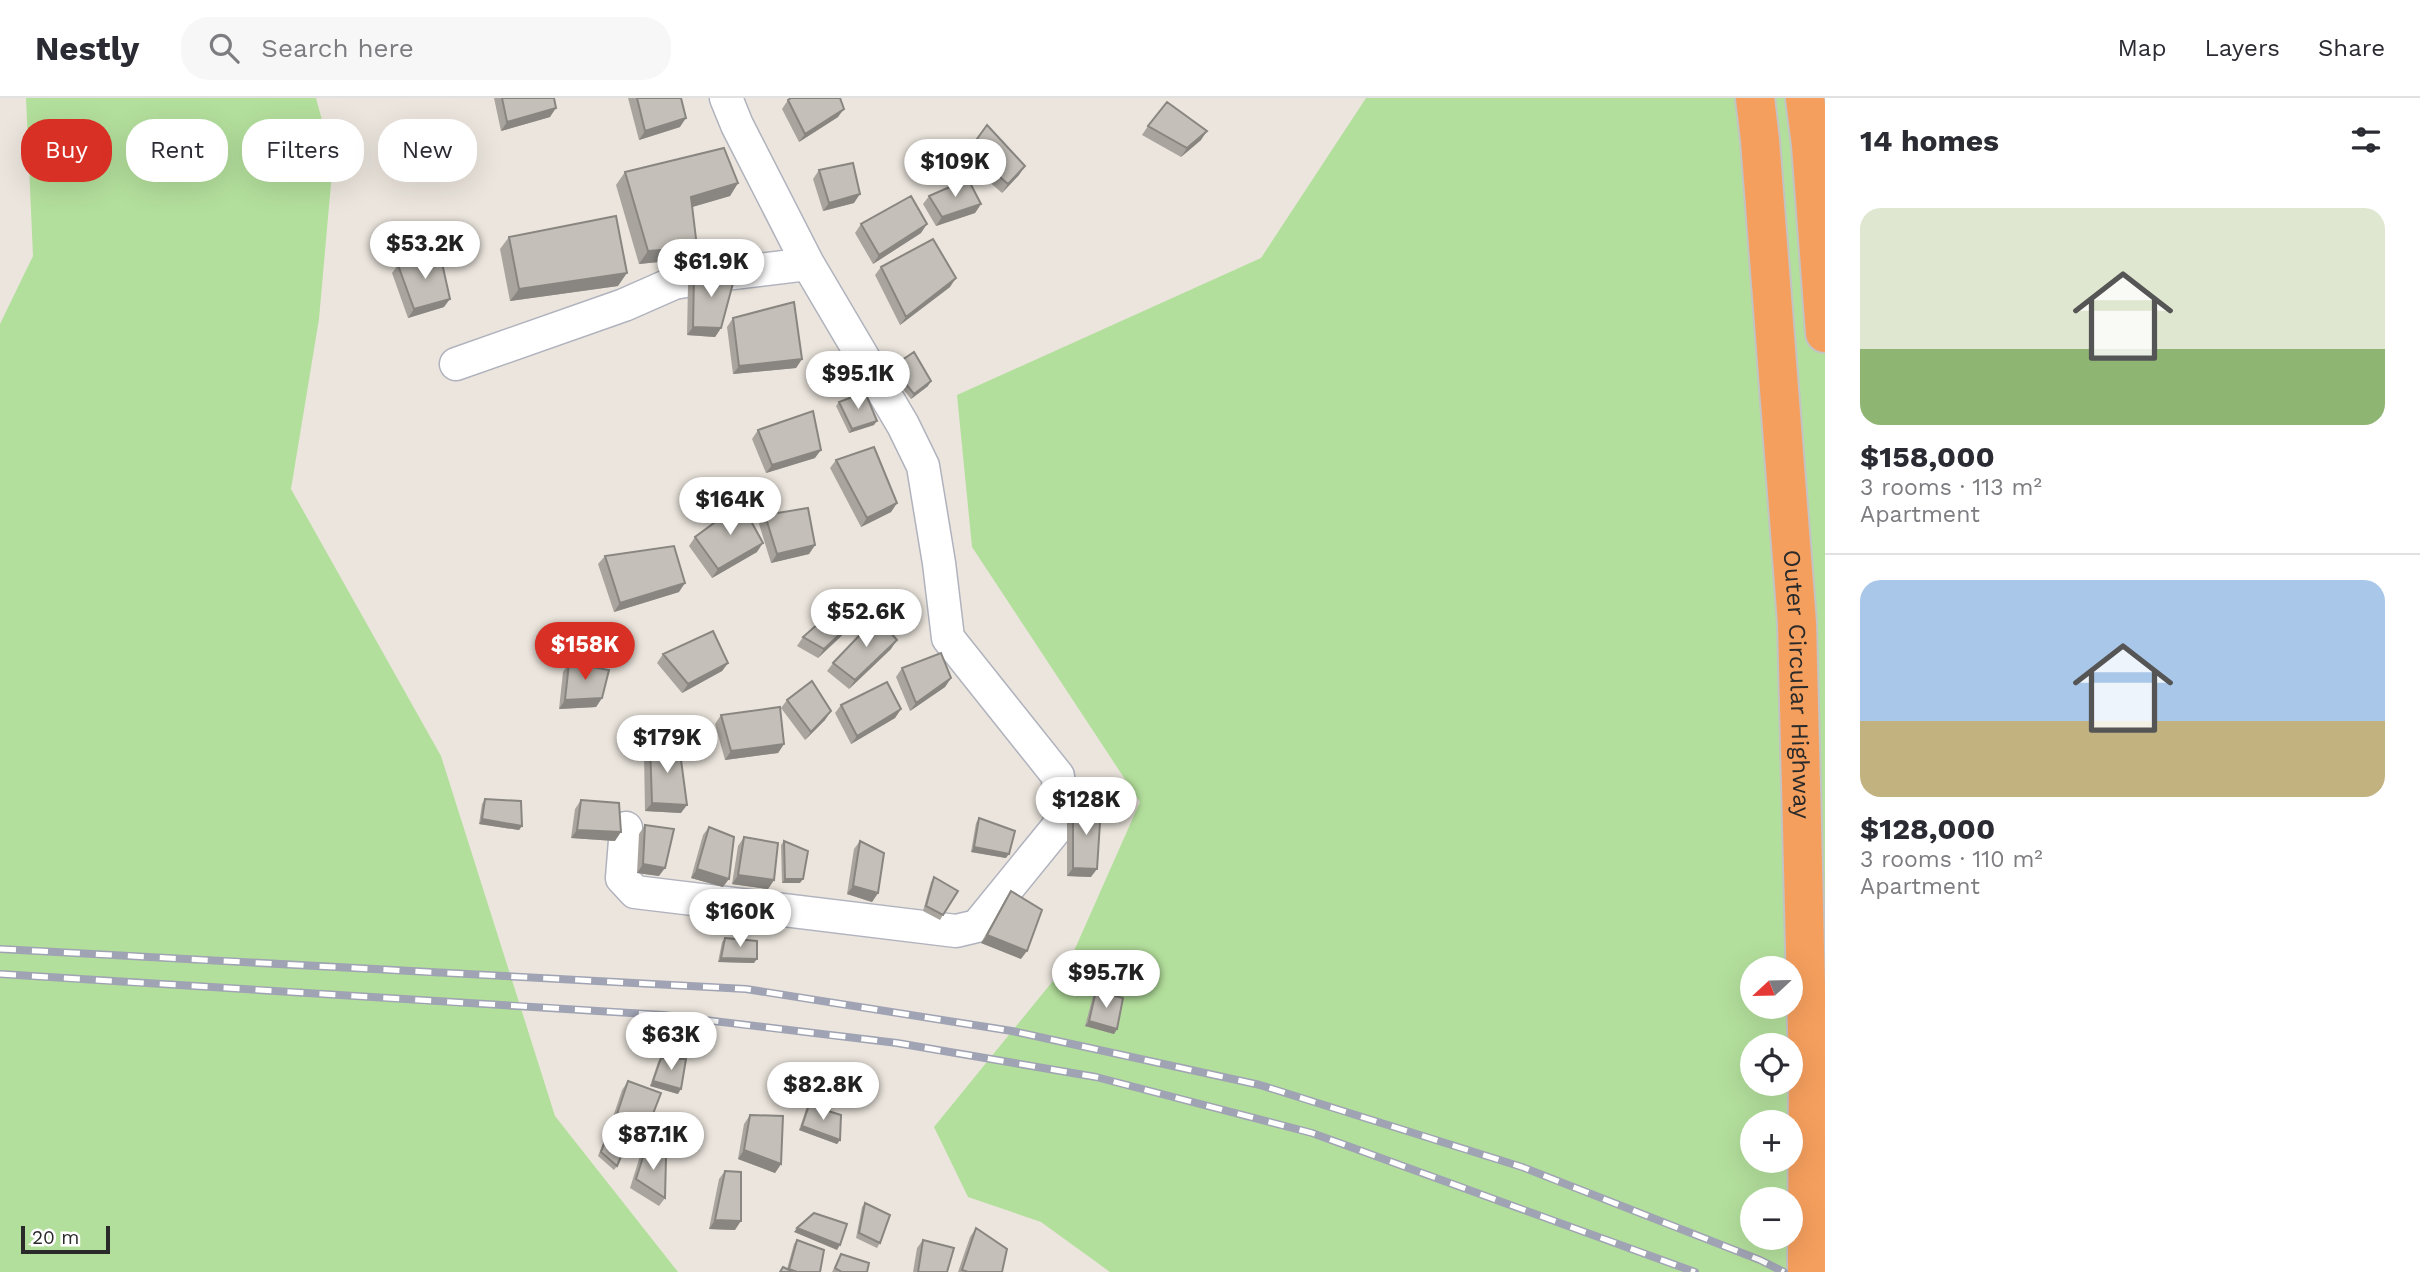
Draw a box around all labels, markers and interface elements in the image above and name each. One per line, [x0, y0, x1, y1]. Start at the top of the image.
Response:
search box [181, 17, 671, 80]
text: Nestly [35, 29, 139, 68]
icon: search [205, 29, 243, 67]
text: Search here [261, 33, 414, 63]
text: Map [2118, 34, 2166, 62]
text: Layers [2204, 34, 2280, 62]
text: Share [2318, 34, 2385, 62]
chip: Buy [21, 119, 112, 182]
chip: Rent [126, 119, 228, 182]
chip: Filters [242, 119, 364, 182]
chip: New [378, 119, 477, 182]
icon: filters [2347, 121, 2385, 159]
text: 14 homes [1860, 123, 1999, 158]
pin: $109K [906, 140, 1004, 199]
text: $109K [920, 148, 990, 175]
pin: $53.2K [368, 222, 482, 281]
text: $53.2K [386, 230, 464, 257]
pin: $61.9K [654, 240, 768, 299]
text: $61.9K [673, 248, 749, 275]
icon: home [2060, 253, 2186, 379]
pin: $95.1K [801, 352, 915, 411]
text: $95.1K [822, 360, 894, 387]
text: $158,000 [1860, 439, 1995, 474]
text: 3 rooms · 113 m² [1860, 474, 2042, 501]
pin: $164K [681, 478, 779, 537]
text: $164K [695, 486, 765, 513]
text: Apartment [1860, 501, 1980, 528]
street label: Outer Circular Highway [1777, 549, 1816, 820]
pin: $52.6K [809, 589, 923, 649]
text: $52.6K [827, 598, 905, 625]
pin: $158K [536, 622, 634, 682]
icon: home [2060, 625, 2186, 751]
text: $158K [551, 631, 619, 658]
pin: $179K [618, 716, 716, 775]
text: $179K [633, 724, 701, 751]
pin: $128K [1037, 778, 1135, 837]
text: $128K [1052, 786, 1120, 813]
text: $128,000 [1860, 811, 1995, 846]
text: 3 rooms · 110 m² [1860, 846, 2043, 873]
text: Apartment [1860, 873, 1980, 900]
pin: $160K [691, 890, 789, 949]
text: $160K [705, 898, 775, 925]
pin: $95.7K [1049, 950, 1163, 1010]
north arrow [1740, 956, 1802, 1018]
map controls [1740, 956, 1803, 1250]
text: $95.7K [1068, 959, 1144, 986]
pin: $63K [630, 1012, 712, 1072]
text: $63K [642, 1021, 700, 1048]
button: locate [1740, 1033, 1803, 1096]
pin: $82.8K [766, 1062, 880, 1122]
text: $82.8K [783, 1071, 863, 1098]
button: + [1740, 1110, 1803, 1173]
pin: $87.1K [596, 1112, 710, 1172]
text: $87.1K [618, 1121, 688, 1148]
button: − [1740, 1187, 1803, 1250]
scale bar [21, 1223, 110, 1255]
text: 20 m [32, 1226, 79, 1249]

